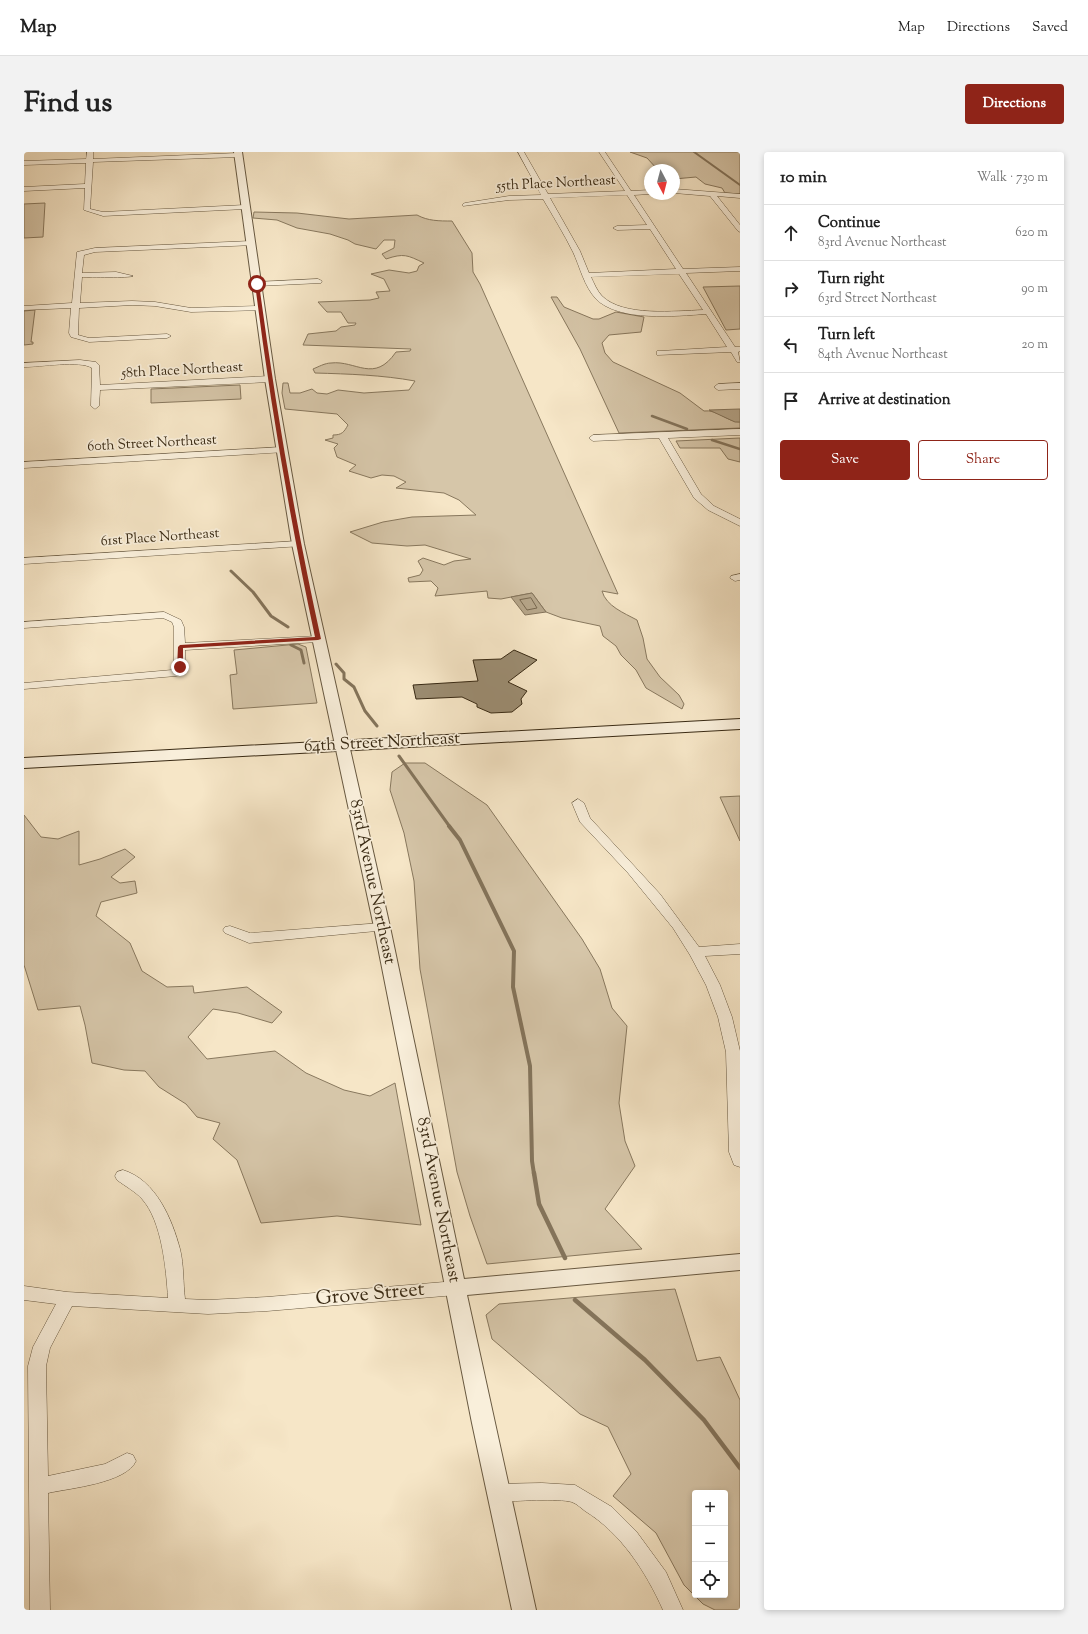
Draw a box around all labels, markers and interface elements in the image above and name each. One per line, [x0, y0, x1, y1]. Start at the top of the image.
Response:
text: Map [20, 14, 57, 41]
text: Map [898, 18, 925, 38]
text: Directions [947, 18, 1010, 38]
text: Saved [1032, 18, 1068, 38]
text: Find us [24, 84, 112, 124]
button: Directions [965, 84, 1064, 124]
north arrow [644, 164, 680, 200]
text: 10 min [780, 166, 827, 190]
text: Walk · 730 m [977, 169, 1048, 187]
street label: 55th Place Northeast [495, 171, 616, 197]
text: Continue [818, 213, 880, 234]
icon: ahead [780, 222, 802, 244]
text: 620 m [1015, 224, 1048, 242]
text: 83rd Avenue Northeast [818, 234, 947, 252]
text: Turn right [818, 269, 884, 290]
route start [248, 275, 266, 293]
icon: right [780, 278, 802, 300]
text: 90 m [1021, 280, 1048, 298]
text: 63rd Street Northeast [818, 290, 937, 308]
text: Turn left [818, 325, 875, 346]
icon: left [780, 334, 802, 356]
text: 20 m [1022, 336, 1048, 354]
text: 84th Avenue Northeast [818, 346, 948, 364]
street label: 58th Place Northeast [120, 358, 243, 384]
icon: arrive [780, 390, 802, 412]
text: Arrive at destination [818, 390, 951, 411]
street label: 60th Street Northeast [87, 431, 217, 457]
button: Save [780, 440, 910, 480]
button: Share [918, 440, 1048, 480]
street label: 61st Place Northeast [100, 524, 220, 552]
route end [171, 658, 189, 676]
street label: 64th Street Northeast [303, 727, 461, 759]
street label: 83rd Avenue Northeast [343, 797, 401, 967]
street label: 83rd Avenue Northeast [410, 1115, 466, 1285]
street label: Grove Street [314, 1276, 426, 1314]
map controls [692, 1490, 728, 1598]
button: + [692, 1490, 728, 1526]
button: − [692, 1526, 728, 1562]
button: locate [692, 1562, 728, 1598]

